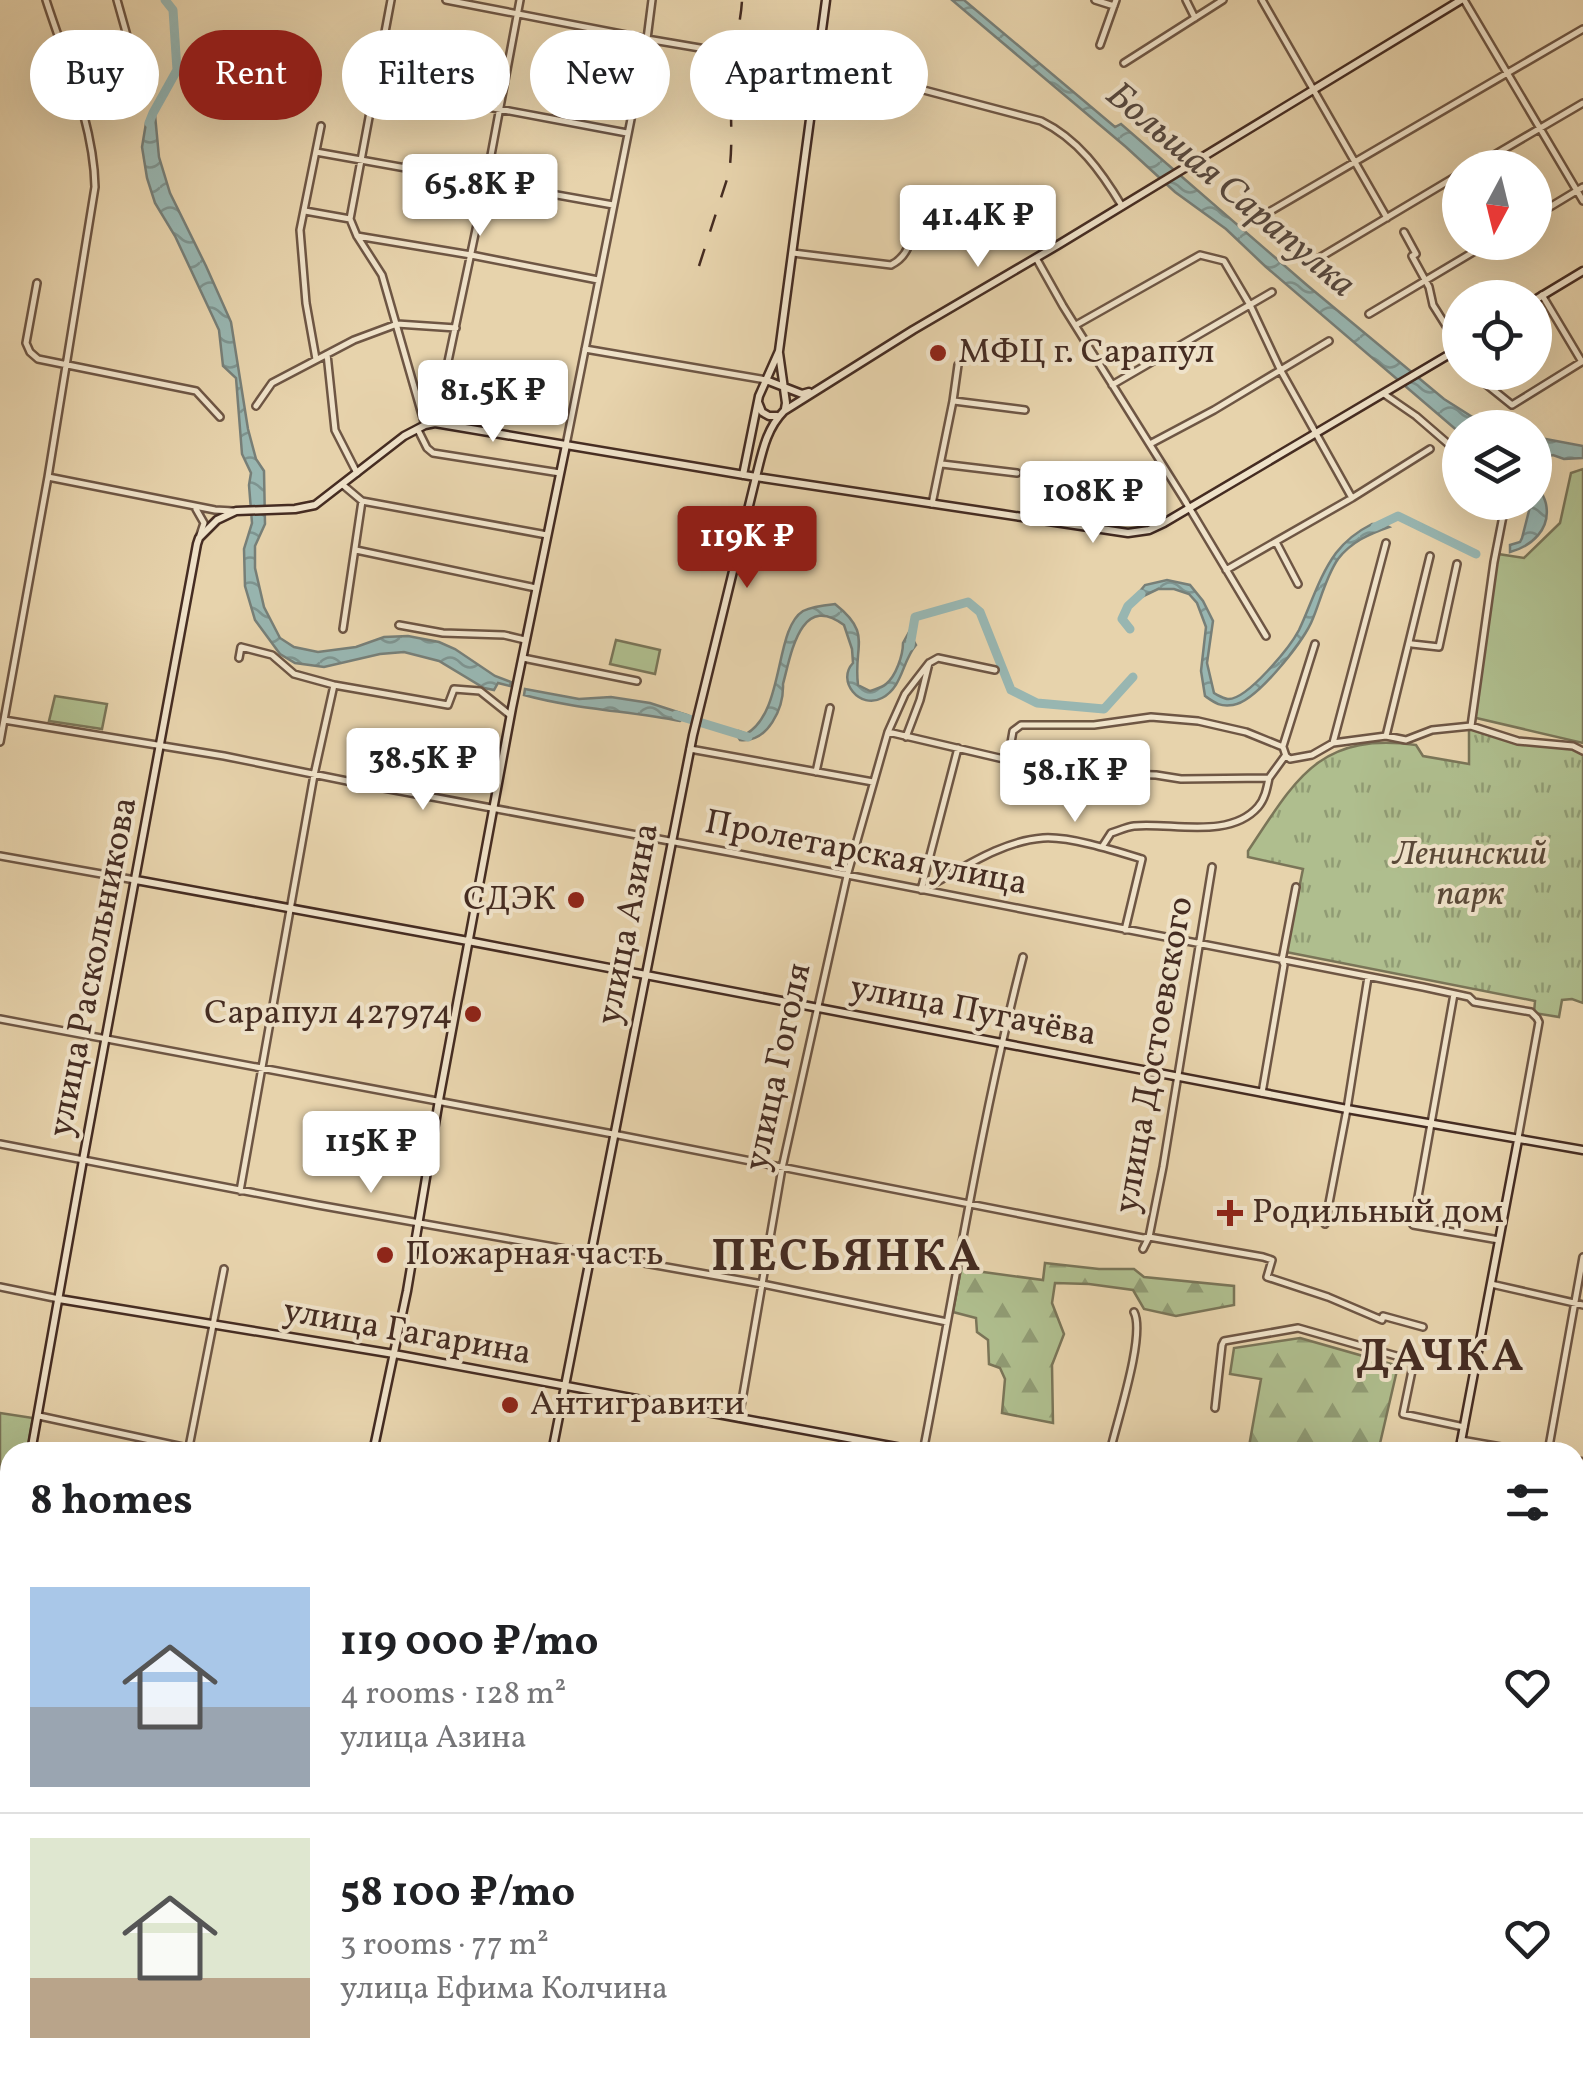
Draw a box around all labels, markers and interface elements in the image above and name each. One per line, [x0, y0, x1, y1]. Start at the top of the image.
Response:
chip: Buy [30, 30, 159, 120]
chip: Rent [179, 30, 322, 120]
chip: Filters [342, 30, 510, 120]
chip: New [530, 30, 670, 120]
chip: Apartment [690, 30, 928, 120]
water label: Большая Сарапулка [1094, 71, 1366, 311]
north arrow [1442, 150, 1552, 260]
map controls [1442, 150, 1552, 520]
pin: 65.8K ₽ [388, 154, 572, 239]
text: 65.8K ₽ [424, 164, 536, 208]
pin: 41.4K ₽ [886, 185, 1070, 270]
text: 41.4K ₽ [922, 195, 1034, 239]
button: locate [1442, 280, 1552, 390]
place label: МФЦ г. Сарапул [958, 329, 1215, 377]
marker: МФЦ г. Сарапул [927, 342, 949, 364]
pin: 81.5K ₽ [401, 360, 585, 445]
text: 81.5K ₽ [440, 370, 546, 414]
button: layers [1442, 410, 1552, 520]
pin: 108K ₽ [1012, 461, 1174, 546]
text: 108K ₽ [1042, 471, 1144, 515]
pin: 119K ₽ [666, 506, 828, 591]
text: 119K ₽ [700, 516, 794, 560]
pin: 38.5K ₽ [331, 728, 515, 813]
text: 38.5K ₽ [369, 738, 477, 782]
pin: 58.1K ₽ [983, 740, 1167, 825]
text: 58.1K ₽ [1022, 750, 1128, 794]
street label: улица Раскольникова [38, 793, 150, 1141]
street label: Пролетарская улица [701, 799, 1031, 909]
street label: улица Азина [586, 819, 672, 1029]
park label: Ленинский парк [1391, 831, 1547, 919]
place label: СДЭК [463, 876, 556, 924]
marker: СДЭК [565, 889, 587, 911]
street label: улица Достоевского [1104, 893, 1206, 1217]
street label: улица Гоголя [734, 959, 824, 1175]
street label: улица Пугачёва [846, 965, 1100, 1059]
place label: Сарапул 427974 [204, 990, 453, 1038]
marker: Сарапул 427974 [462, 1003, 484, 1025]
pin: 115K ₽ [290, 1111, 452, 1196]
text: 115K ₽ [325, 1121, 417, 1165]
place label: Родильный дом [1252, 1189, 1504, 1237]
marker: Родильный дом [1217, 1200, 1243, 1226]
district label: ПЕСЬЯНКА [711, 1227, 983, 1290]
place label: Пожарная часть [405, 1231, 664, 1279]
marker: Пожарная часть [374, 1244, 396, 1266]
street label: улица Гагарина [279, 1288, 535, 1378]
district label: ДАЧКА [1356, 1327, 1526, 1390]
place label: Антигравити [530, 1381, 745, 1429]
marker: Антигравити [499, 1394, 521, 1416]
text: 8 homes [30, 1473, 193, 1532]
icon: filters [1500, 1475, 1555, 1530]
text: 119 000 ₽/mo [340, 1614, 599, 1673]
icon: home [110, 1627, 230, 1747]
icon: heart [1500, 1660, 1555, 1715]
text: 4 rooms · 128 m² [340, 1673, 566, 1717]
text: улица Азина [340, 1717, 527, 1761]
text: 58 100 ₽/mo [340, 1865, 575, 1924]
icon: home [110, 1878, 230, 1998]
icon: heart [1500, 1911, 1555, 1966]
text: 3 rooms · 77 m² [340, 1924, 549, 1968]
text: улица Ефима Колчина [340, 1968, 668, 2012]

